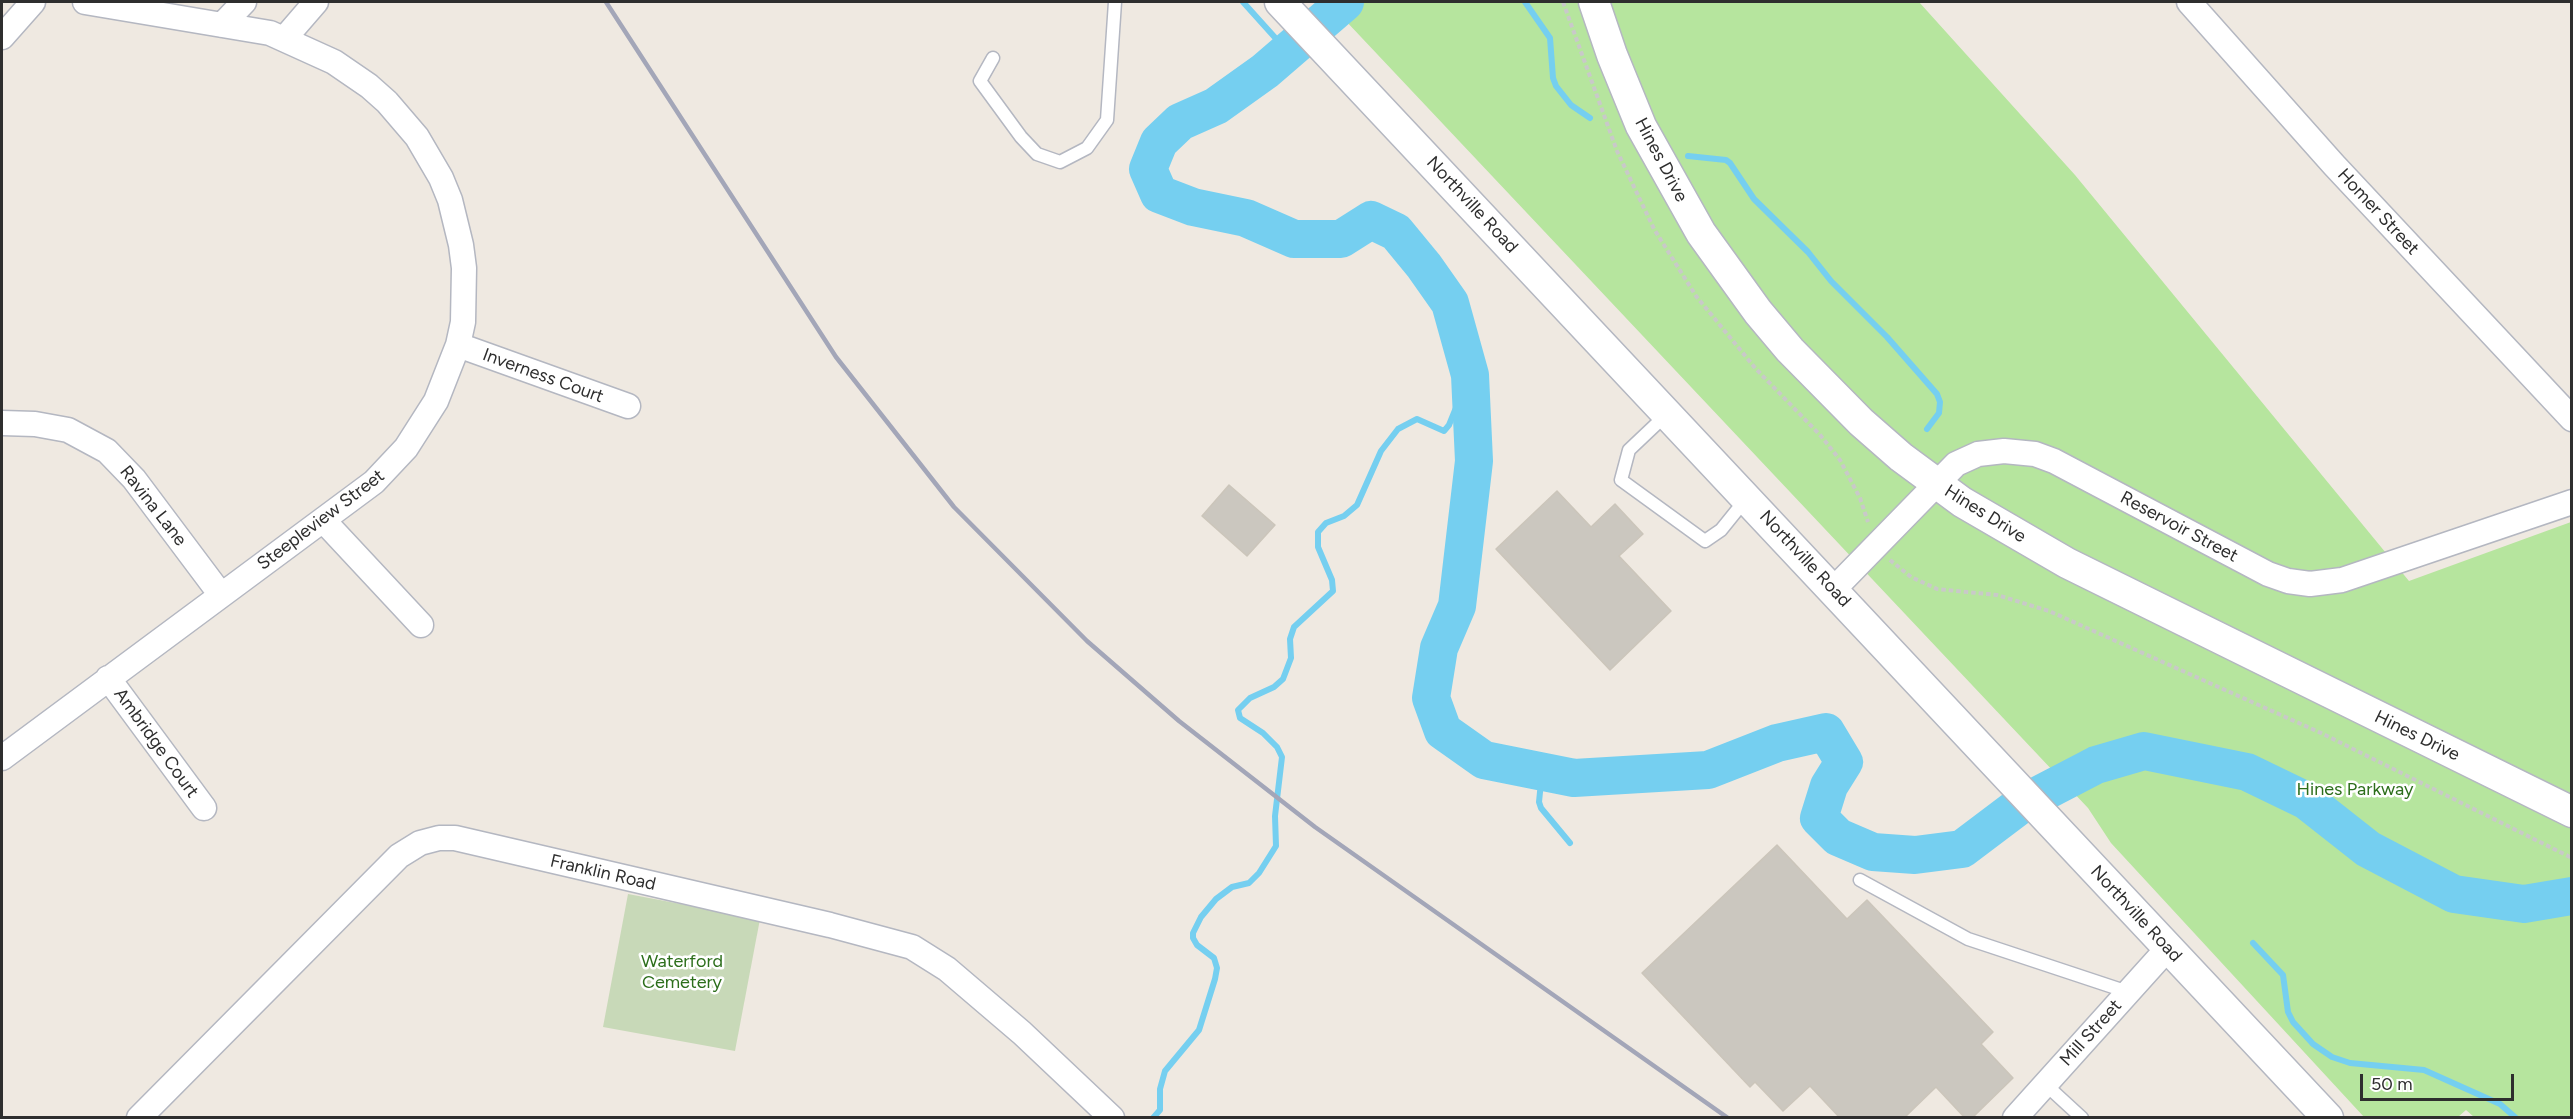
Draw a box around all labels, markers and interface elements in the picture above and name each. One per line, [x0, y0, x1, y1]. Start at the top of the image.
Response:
street label: Hines Drive [1630, 114, 1692, 206]
street label: Northville Road [1422, 152, 1522, 258]
street label: Homer Street [2333, 164, 2423, 260]
street label: Inverness Court [480, 344, 606, 408]
street label: Ravina Lane [115, 462, 191, 550]
street label: Steepleview Street [253, 465, 389, 575]
street label: Hines Drive [1940, 480, 2030, 548]
street label: Reservoir Street [2116, 487, 2242, 567]
street label: Northville Road [1755, 506, 1855, 612]
street label: Ambridge Court [109, 684, 203, 802]
street label: Hines Drive [2371, 706, 2463, 766]
park label: Hines Parkway [2296, 779, 2414, 801]
street label: Franklin Road [548, 850, 658, 896]
street label: Northville Road [2086, 861, 2186, 967]
park label: Waterford Cemetery [641, 951, 723, 994]
street label: Mill Street [2055, 995, 2127, 1071]
scale bar [2363, 1062, 2518, 1100]
text: 50 m [2371, 1073, 2413, 1095]

